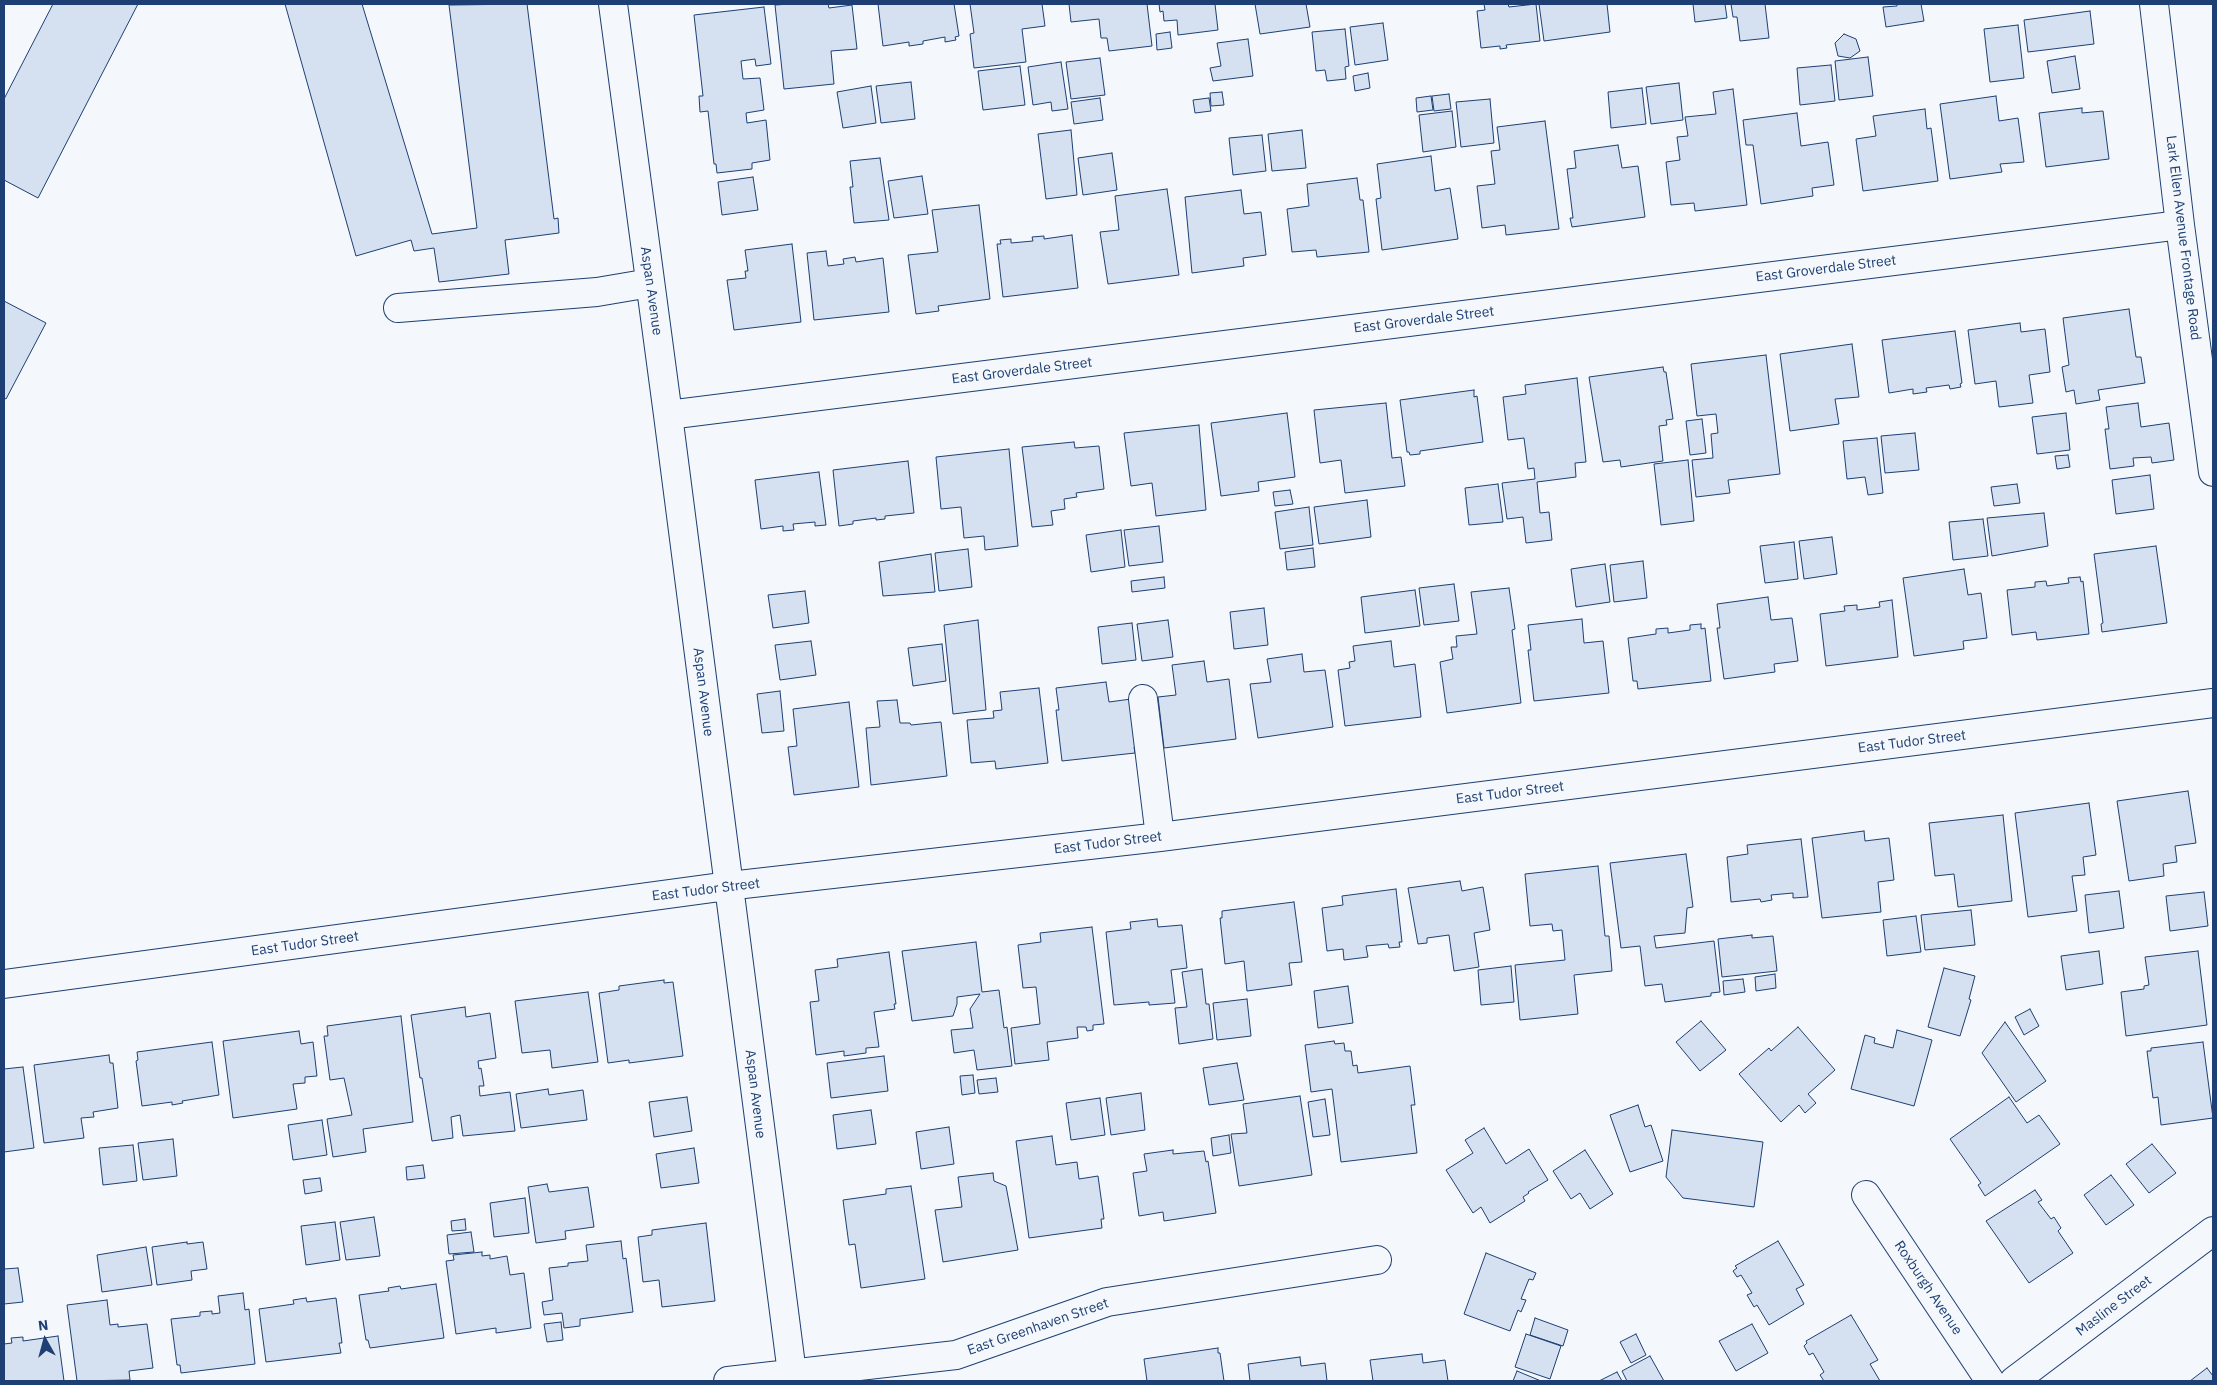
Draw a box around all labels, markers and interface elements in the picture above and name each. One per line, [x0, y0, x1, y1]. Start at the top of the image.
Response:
street label: Lark Ellen Avenue Frontage Road [2162, 135, 2204, 341]
street label: Aspan Avenue [636, 246, 666, 336]
street label: East Groverdale Street [1755, 252, 1897, 286]
street label: East Groverdale Street [1353, 303, 1495, 337]
street label: East Groverdale Street [951, 354, 1093, 388]
street label: Aspan Avenue [689, 647, 717, 737]
street label: East Tudor Street [1857, 727, 1967, 757]
street label: East Tudor Street [1455, 778, 1565, 808]
street label: East Tudor Street [1053, 828, 1163, 858]
street label: East Tudor Street [651, 875, 761, 905]
street label: East Tudor Street [250, 928, 360, 960]
street label: Aspan Avenue [741, 1049, 769, 1139]
street label: Roxburgh Avenue [1890, 1238, 1966, 1338]
street label: Masline Street [2073, 1272, 2155, 1340]
street label: East Greenhaven Street [965, 1295, 1111, 1359]
north arrow [20, 1315, 70, 1365]
text: N [37, 1316, 49, 1335]

